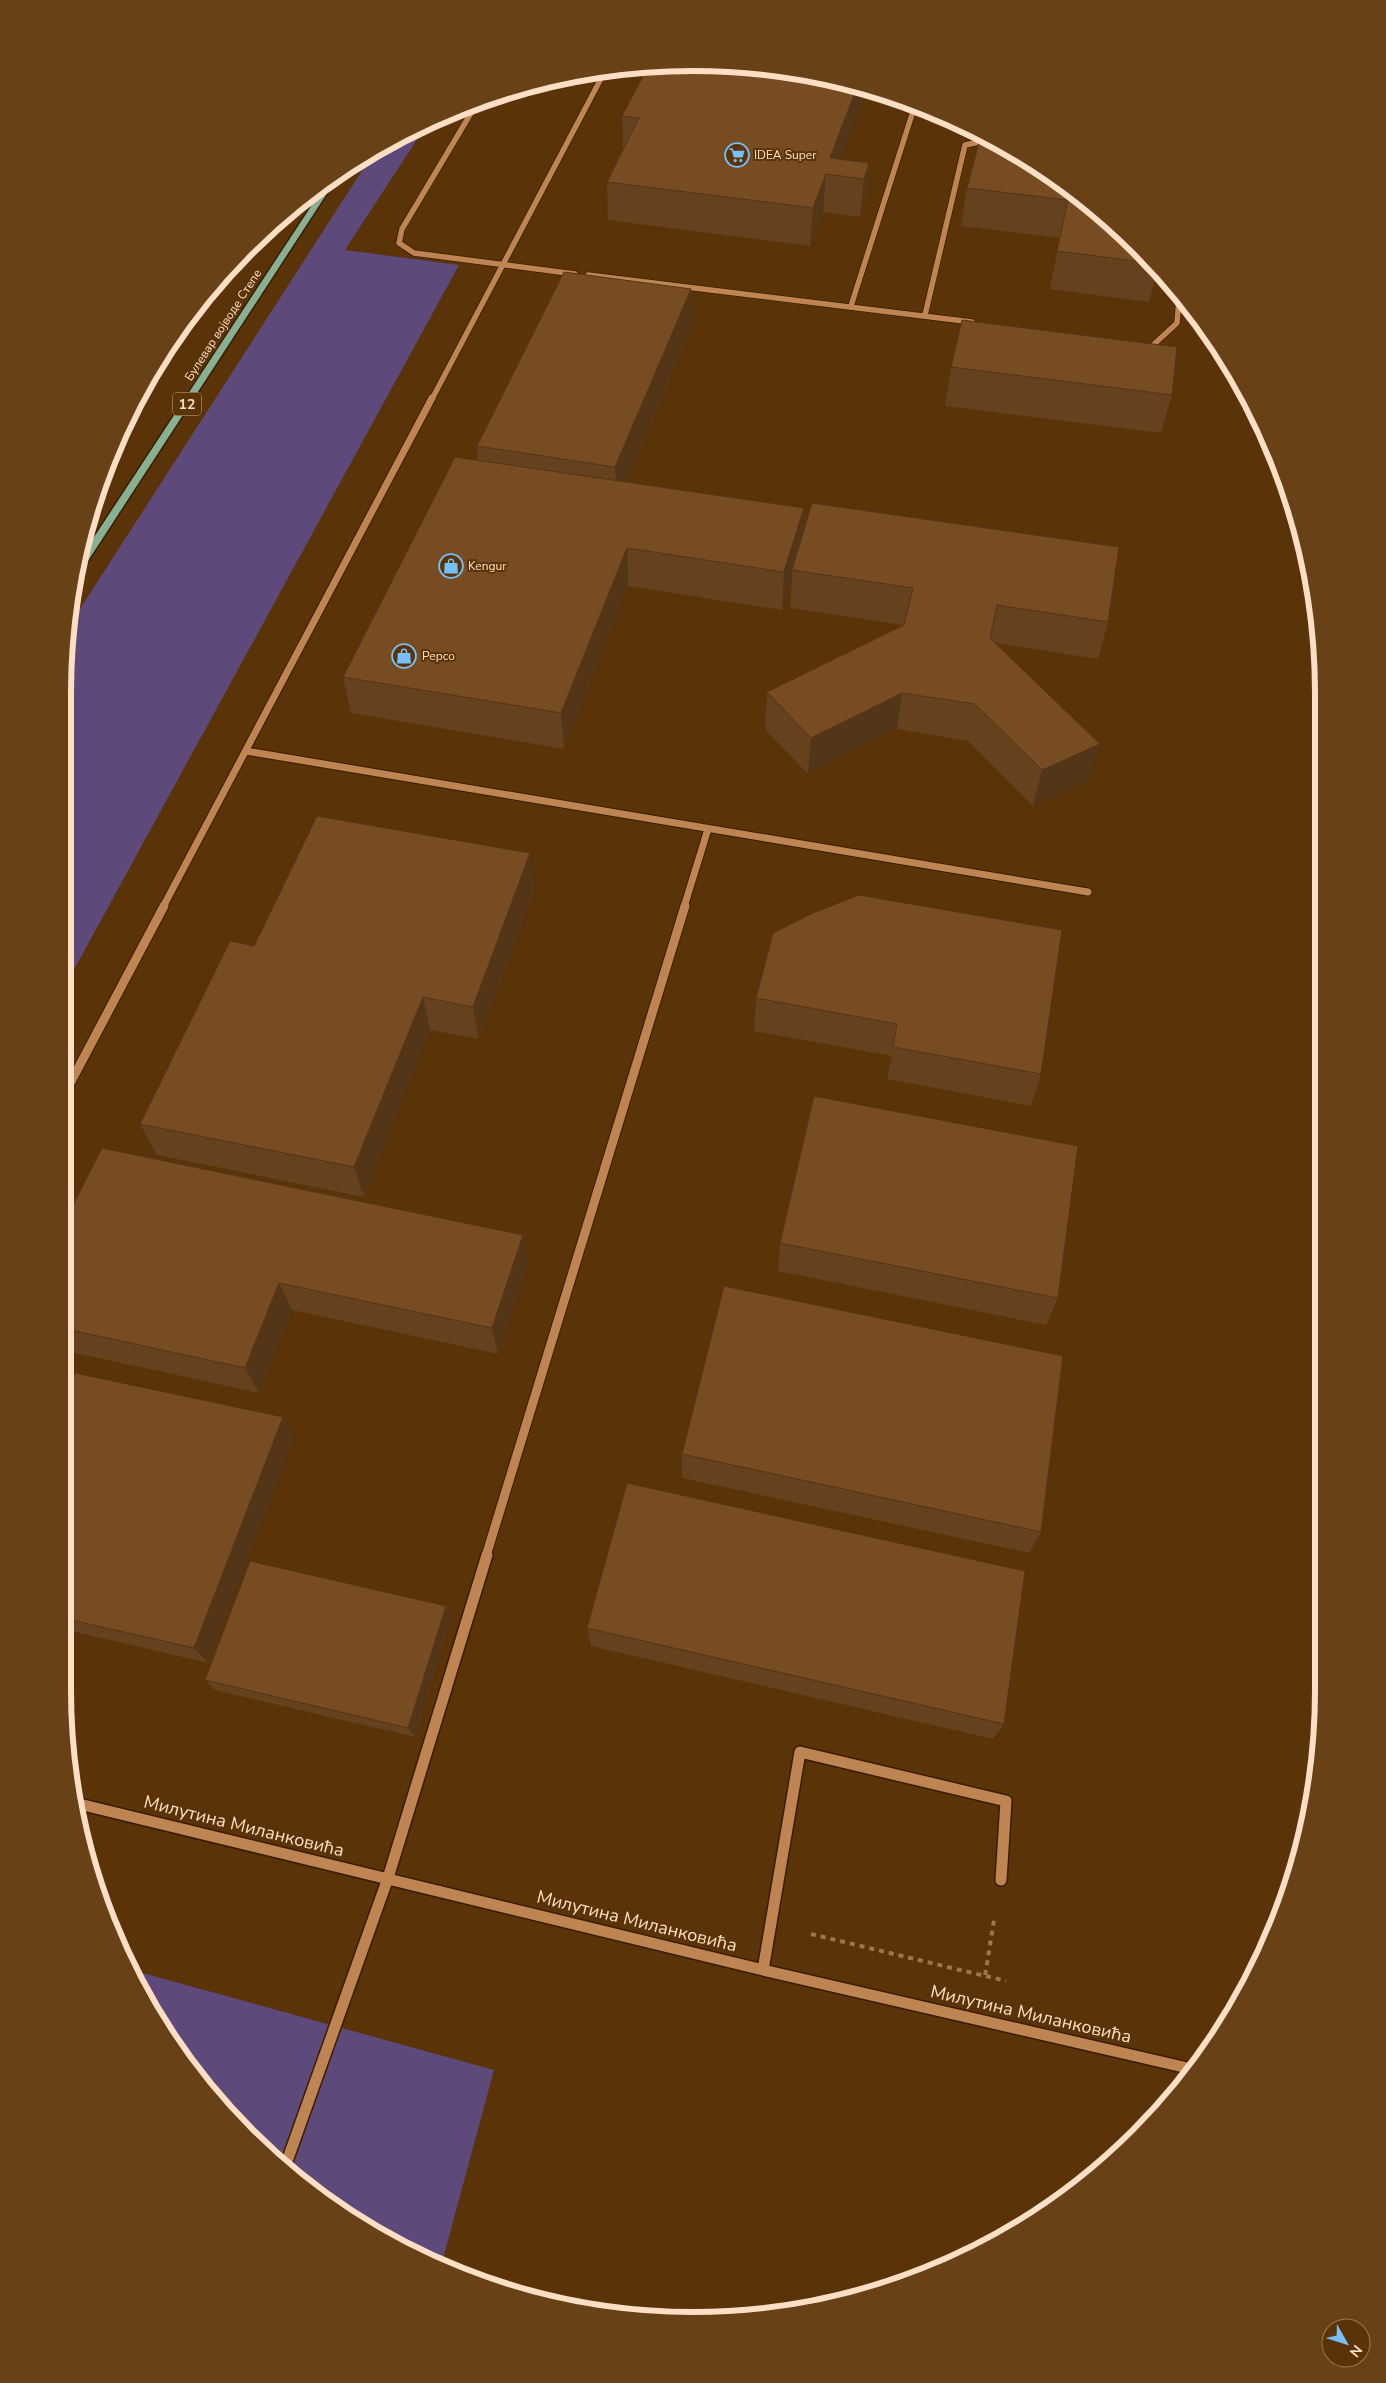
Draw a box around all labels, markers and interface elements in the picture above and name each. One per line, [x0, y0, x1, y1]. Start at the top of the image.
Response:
supermarket icon: IDEA Super [724, 142, 750, 168]
place label: IDEA Super [754, 147, 817, 163]
street label: Булевар војводе Степе [181, 266, 265, 384]
road number: 12 [173, 392, 201, 416]
shop icon: Kengur [438, 553, 464, 579]
place label: Kengur [468, 558, 507, 574]
shop icon: Pepco [391, 643, 417, 669]
place label: Pepco [422, 648, 455, 664]
street label: Милутина Миланковића [141, 1789, 347, 1863]
street label: Милутина Миланковића [534, 1884, 740, 1958]
street label: Милутина Миланковића [928, 1979, 1134, 2049]
north arrow [1321, 2318, 1371, 2368]
text: N [1345, 2341, 1366, 2361]

